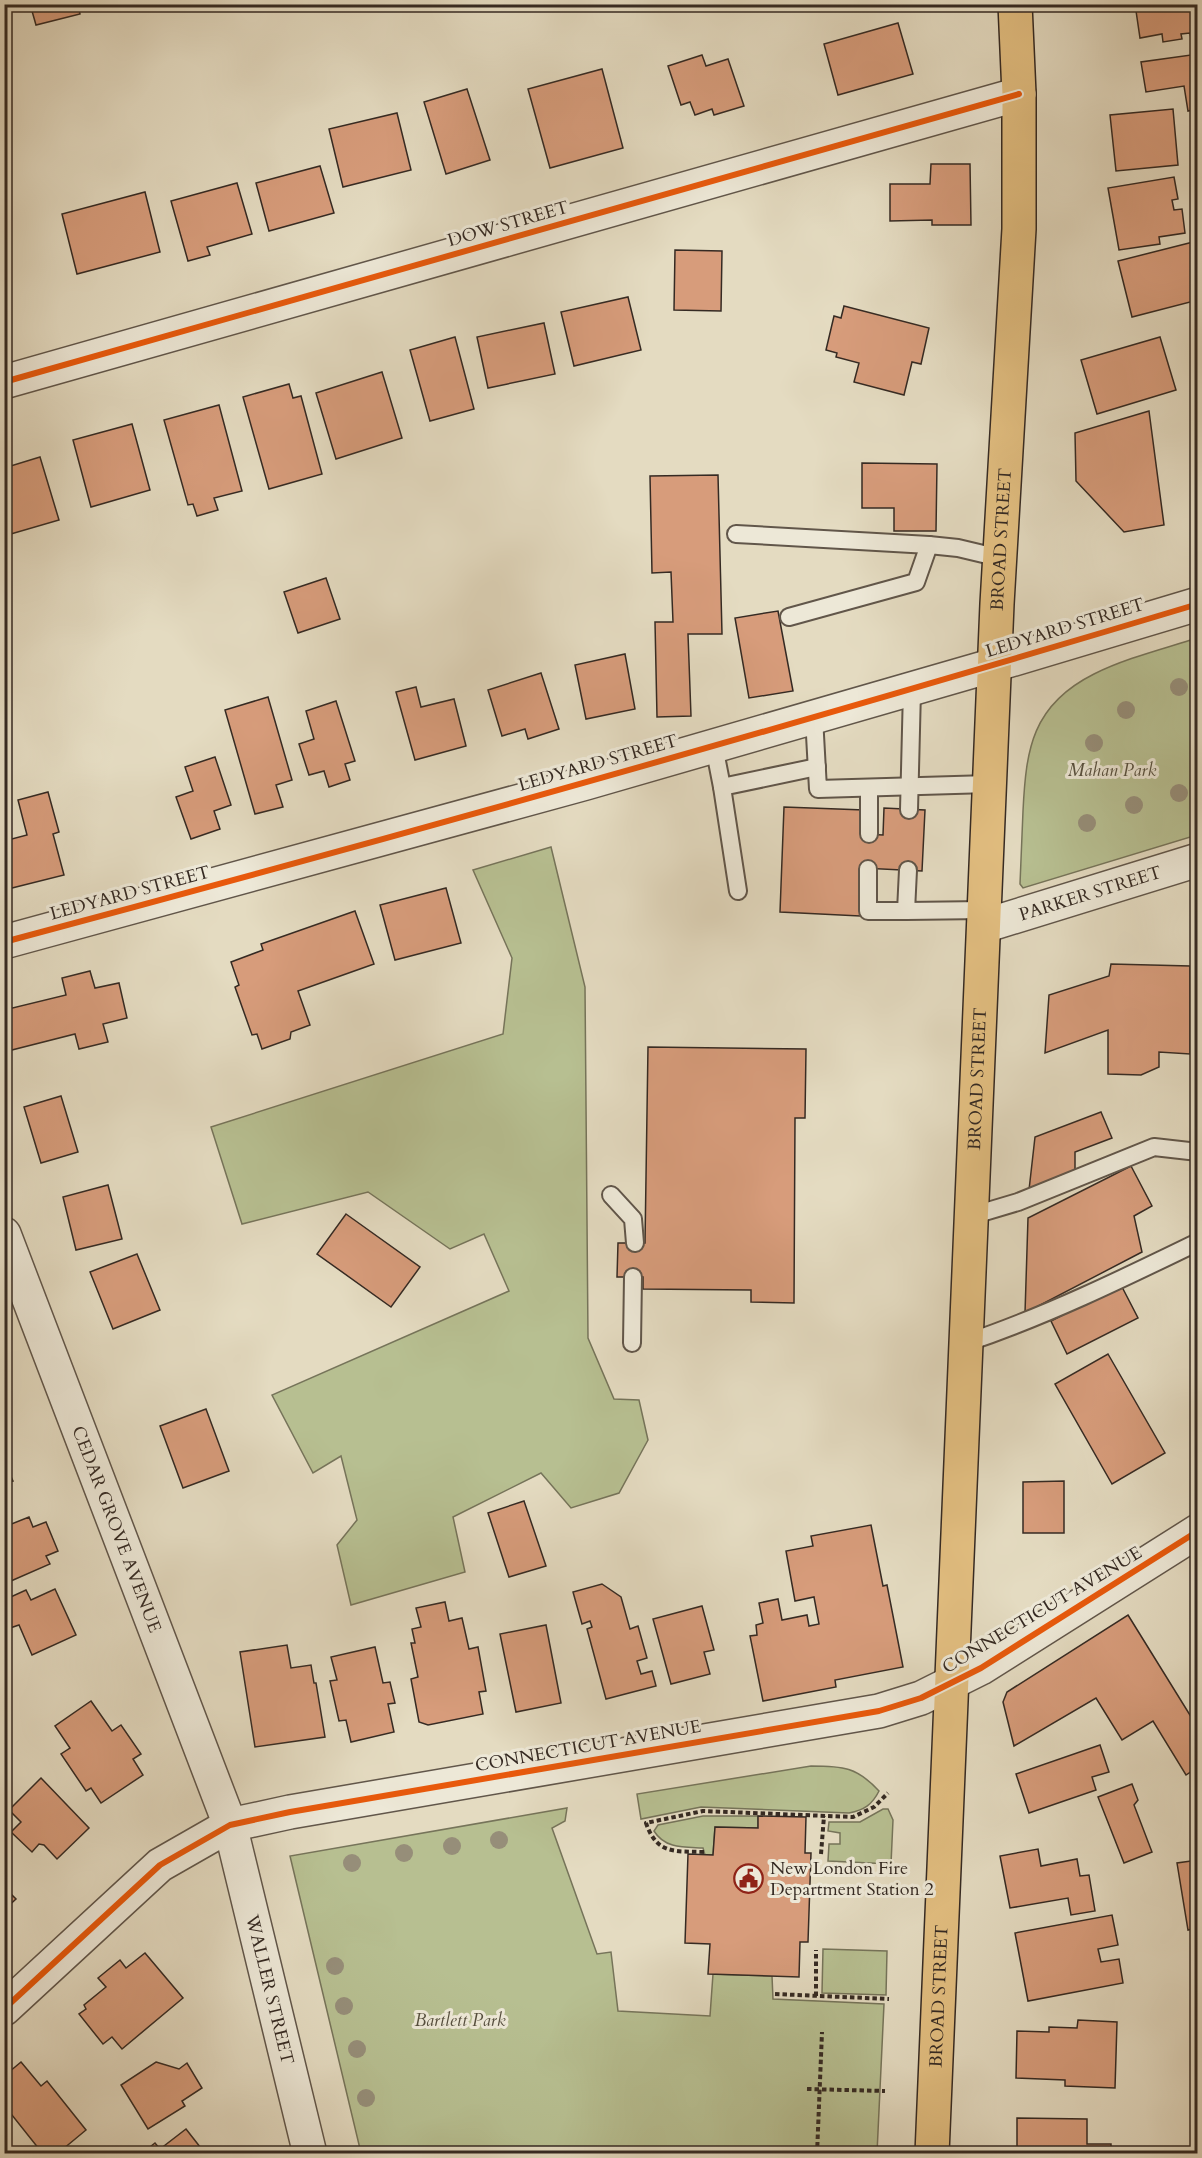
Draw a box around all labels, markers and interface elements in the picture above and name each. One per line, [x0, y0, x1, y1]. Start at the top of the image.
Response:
street label: DOW STREET [444, 195, 572, 253]
street label: BROAD STREET [984, 468, 1017, 611]
street label: LEDYARD STREET [982, 592, 1148, 664]
street label: LEDYARD STREET [515, 728, 681, 798]
park label: Mahan Park [1068, 758, 1156, 783]
street label: LEDYARD STREET [47, 860, 213, 926]
street label: PARKER STREET [1016, 860, 1164, 927]
street label: BROAD STREET [962, 1007, 993, 1151]
street label: CEDAR GROVE AVENUE [66, 1422, 168, 1636]
street label: CONNECTICUT AVENUE [937, 1540, 1147, 1680]
street label: CONNECTICUT AVENUE [473, 1714, 703, 1778]
place label: New London Fire Department Station 2 [770, 1856, 934, 1902]
public building icon: New London Fire Department Station 2 [733, 1862, 765, 1894]
street label: WALLER STREET [240, 1911, 300, 2067]
street label: BROAD STREET [923, 1924, 954, 2068]
park label: Bartlett Park [414, 2008, 506, 2033]

